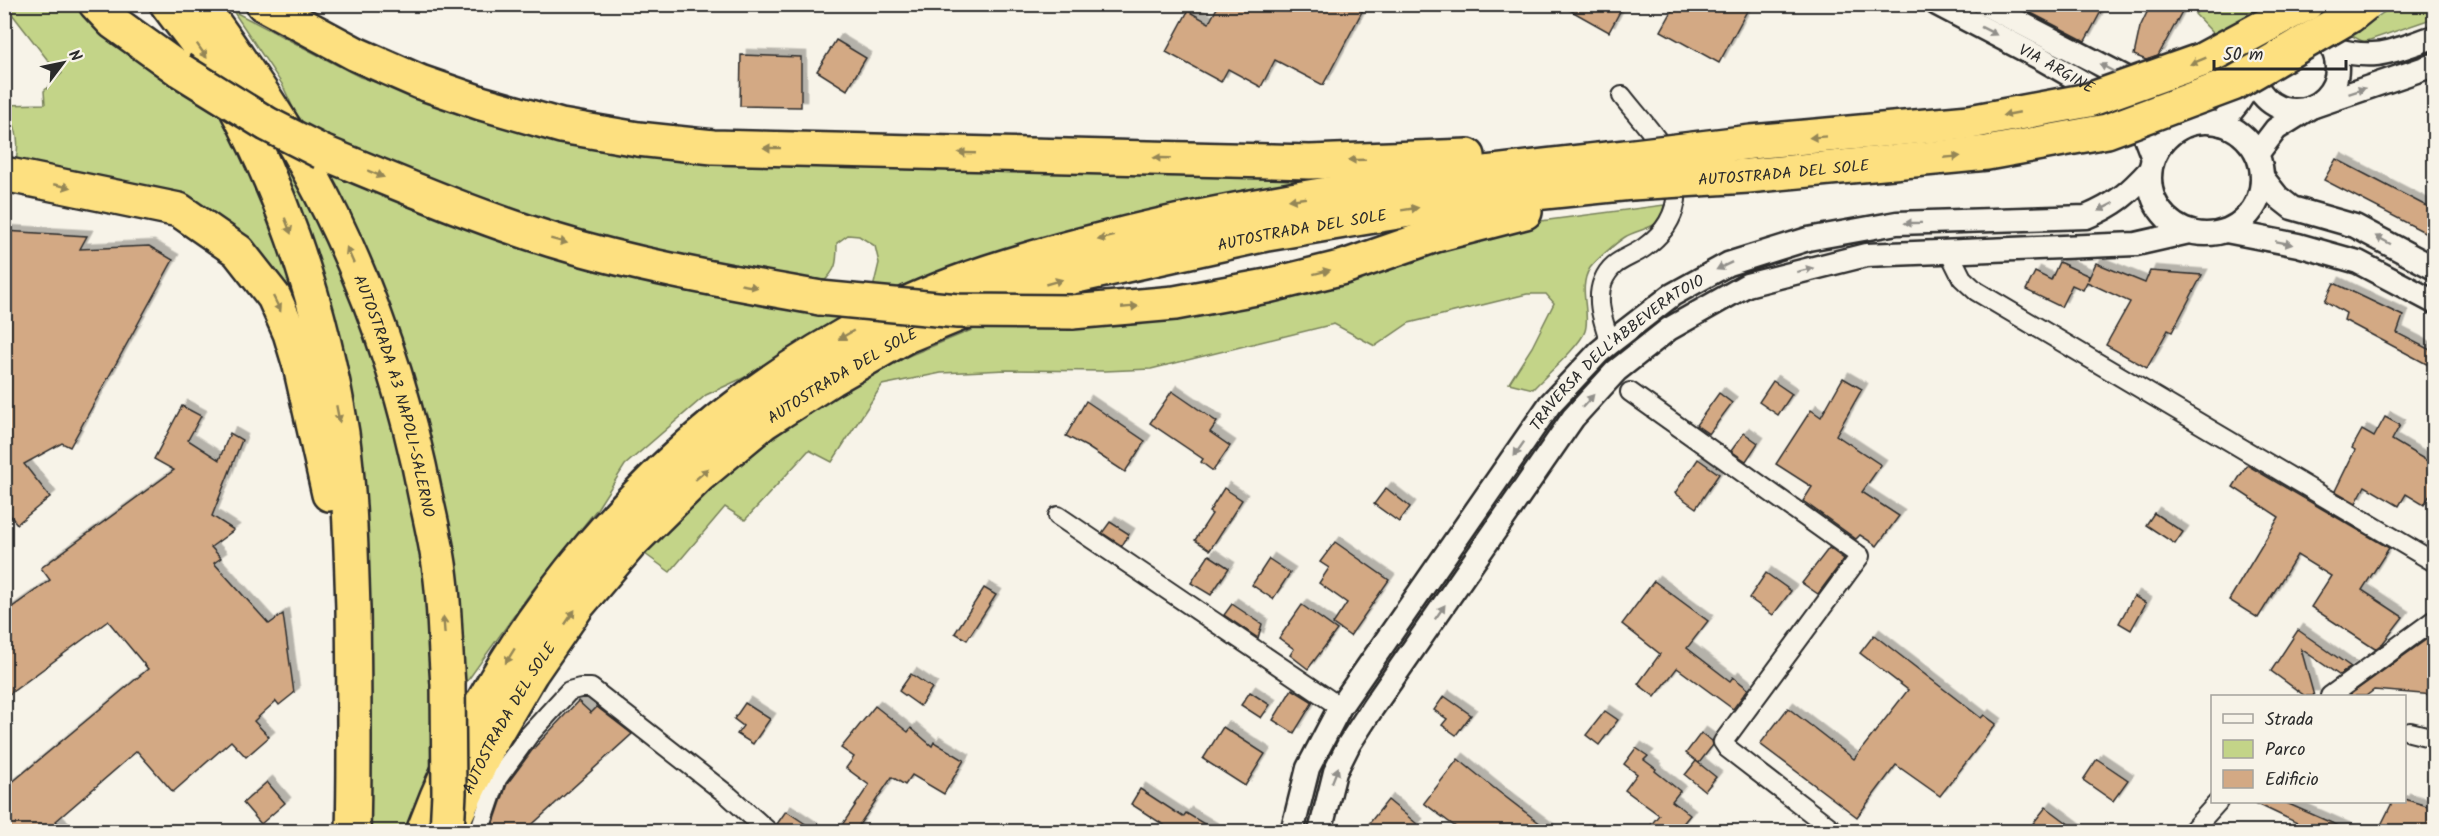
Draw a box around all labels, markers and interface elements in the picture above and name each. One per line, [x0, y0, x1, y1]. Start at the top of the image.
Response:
one-way arrow [1980, 27, 1997, 36]
north arrow [33, 33, 93, 93]
scale bar [2214, 33, 2346, 71]
street label: VIA ARGINE [2014, 38, 2099, 101]
text: 50 m [2223, 41, 2263, 70]
one-way arrow [196, 43, 208, 59]
text: N [61, 45, 88, 67]
one-way arrow [2189, 56, 2207, 66]
one-way arrow [2098, 63, 2115, 73]
one-way arrow [2349, 86, 2367, 96]
one-way arrow [2002, 110, 2021, 119]
one-way arrow [1808, 132, 1827, 141]
one-way arrow [763, 144, 782, 153]
one-way arrow [958, 148, 977, 158]
one-way arrow [1943, 152, 1962, 162]
one-way arrow [1153, 153, 1172, 163]
street label: AUTOSTRADA DEL SOLE [1697, 153, 1871, 193]
one-way arrow [1348, 156, 1367, 165]
one-way arrow [368, 169, 386, 179]
one-way arrow [52, 181, 71, 191]
one-way arrow [1288, 194, 1307, 203]
one-way arrow [2097, 202, 2115, 212]
street label: AUTOSTRADA DEL SOLE [1215, 203, 1389, 259]
one-way arrow [1400, 204, 1419, 213]
one-way arrow [284, 217, 293, 235]
one-way arrow [1904, 218, 1923, 228]
one-way arrow [1097, 234, 1115, 243]
one-way arrow [2374, 235, 2391, 245]
one-way arrow [550, 237, 568, 247]
one-way arrow [2274, 239, 2293, 248]
one-way arrow [346, 246, 355, 263]
one-way arrow [1716, 262, 1733, 271]
one-way arrow [1796, 265, 1814, 275]
one-way arrow [1312, 267, 1331, 277]
street label: TRAVERSA DELL'ABBEVERATOIO [1524, 268, 1709, 437]
street label: AUTOSTRADA A3 NAPOLI-SALERNO [346, 271, 441, 520]
one-way arrow [1045, 276, 1063, 286]
one-way arrow [740, 281, 759, 290]
one-way arrow [272, 296, 281, 313]
one-way arrow [1121, 302, 1140, 312]
street label: AUTOSTRADA DEL SOLE [763, 321, 922, 431]
one-way arrow [837, 330, 854, 340]
one-way arrow [1581, 394, 1595, 408]
one-way arrow [334, 405, 343, 424]
one-way arrow [1513, 441, 1525, 457]
one-way arrow [694, 468, 709, 481]
one-way arrow [1434, 604, 1446, 620]
one-way arrow [564, 609, 576, 625]
one-way arrow [439, 616, 449, 635]
street label: AUTOSTRADA DEL SOLE [457, 637, 563, 799]
one-way arrow [505, 648, 516, 664]
legend [2211, 695, 2406, 803]
text: Strada [2265, 706, 2313, 735]
text: Parco [2265, 736, 2305, 765]
one-way arrow [1331, 766, 1340, 784]
text: Edificio [2265, 766, 2319, 795]

